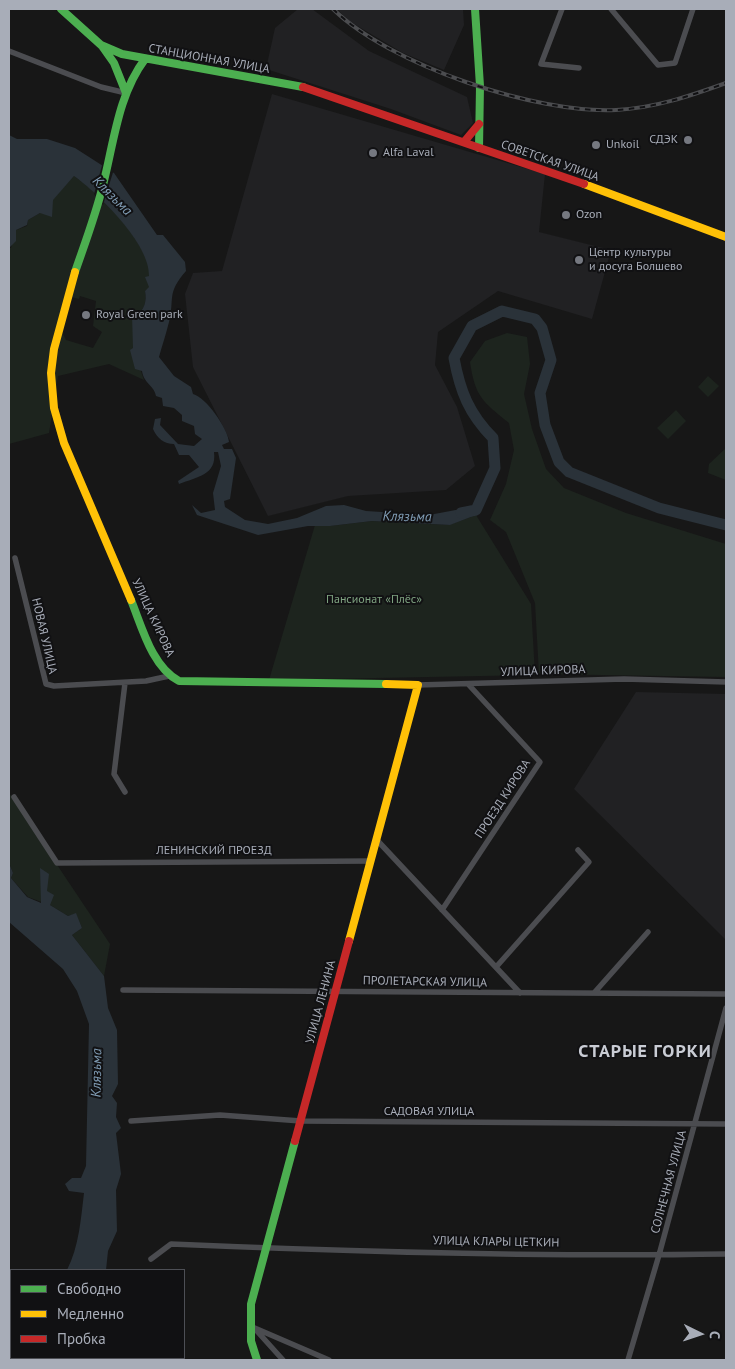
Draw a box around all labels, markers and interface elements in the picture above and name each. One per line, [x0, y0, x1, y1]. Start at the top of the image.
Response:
street label: СТАНЦИОННАЯ УЛИЦА [147, 41, 271, 77]
place label: СДЭК [649, 133, 678, 147]
marker: СДЭК [682, 134, 694, 146]
street label: СОВЕТСКАЯ УЛИЦА [499, 137, 601, 185]
place label: Unkoil [606, 138, 639, 152]
marker: Unkoil [590, 139, 602, 151]
place label: Alfa Laval [383, 146, 434, 160]
marker: Alfa Laval [367, 147, 379, 159]
water label: Клязьма [89, 173, 135, 219]
place label: Ozon [576, 208, 602, 222]
marker: Ozon [560, 209, 572, 221]
place label: Центр культуры и досуга Болшево [589, 246, 682, 274]
marker: Центр культуры и досуга Болшево [573, 254, 585, 266]
place label: Royal Green park [96, 308, 183, 322]
marker: Royal Green park [80, 309, 92, 321]
water label: Клязьма [382, 508, 432, 526]
street label: УЛИЦА КИРОВА [129, 577, 177, 659]
park label: Пансионат «Плёс» [326, 593, 422, 607]
street label: НОВАЯ УЛИЦА [28, 597, 60, 675]
street label: УЛИЦА КИРОВА [500, 662, 586, 680]
street label: ПРОЕЗД КИРОВА [472, 757, 534, 841]
street label: ЛЕНИНСКИЙ ПРОЕЗД [156, 844, 272, 858]
street label: УЛИЦА ЛЕНИНА [303, 959, 339, 1045]
street label: ПРОЛЕТАРСКАЯ УЛИЦА [363, 974, 487, 990]
district label: СТАРЫЕ ГОРКИ [577, 1041, 713, 1063]
water label: Клязьма [88, 1048, 106, 1098]
street label: САДОВАЯ УЛИЦА [384, 1105, 474, 1119]
street label: СОЛНЕЧНАЯ УЛИЦА [648, 1129, 690, 1235]
street label: УЛИЦА КЛАРЫ ЦЕТКИН [433, 1234, 559, 1250]
legend [10, 1269, 185, 1359]
text: Свободно [57, 1279, 121, 1298]
text: Медленно [57, 1304, 124, 1323]
north arrow [675, 1309, 725, 1359]
text: Пробка [57, 1329, 106, 1348]
text: С [706, 1331, 724, 1340]

